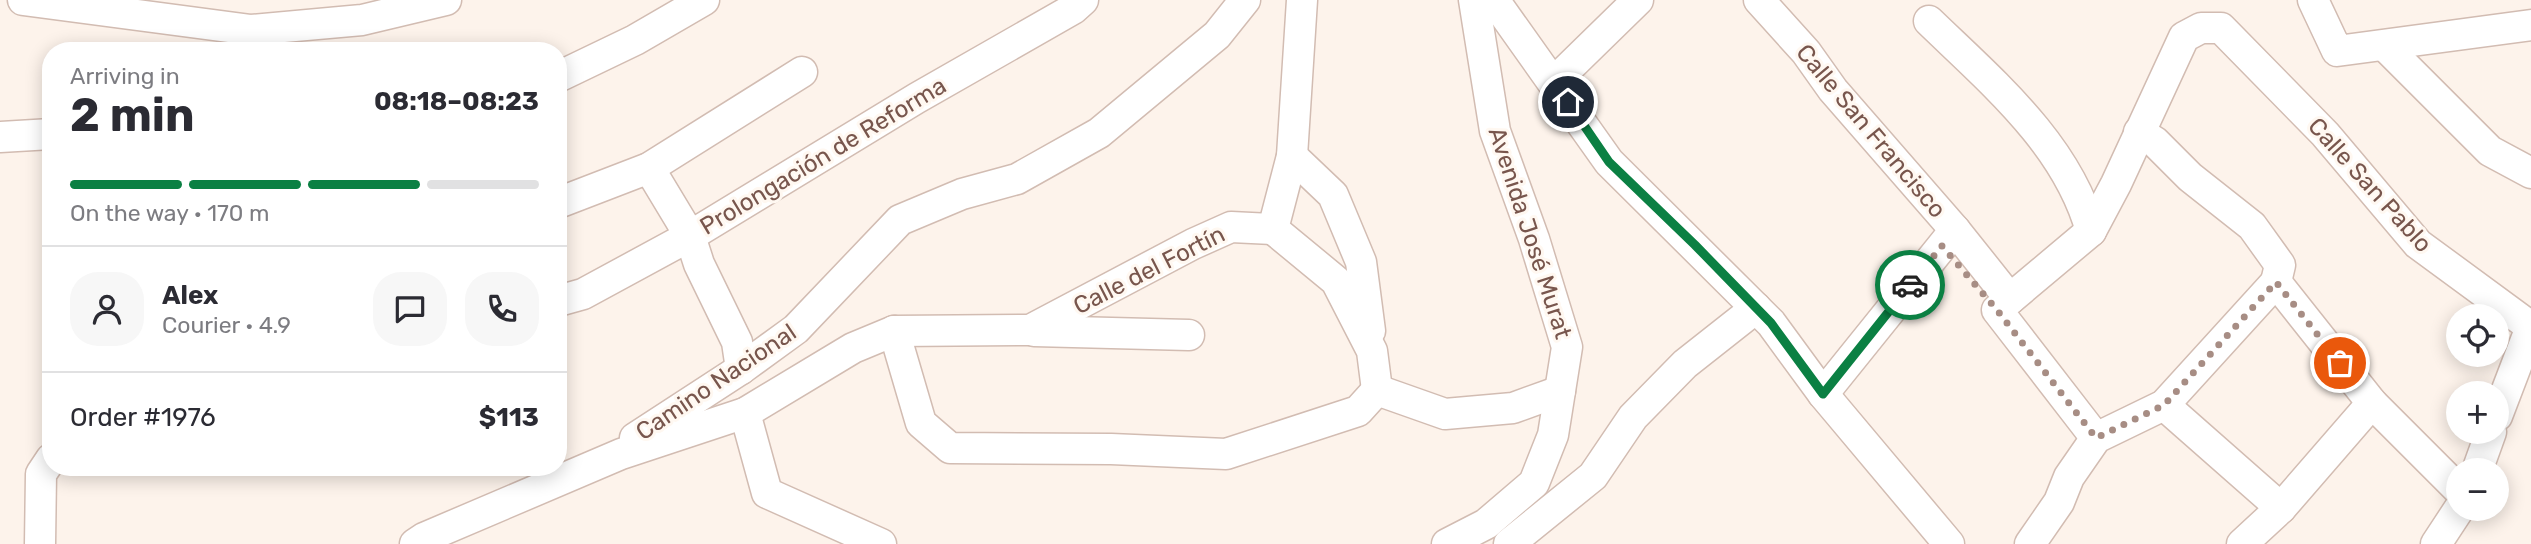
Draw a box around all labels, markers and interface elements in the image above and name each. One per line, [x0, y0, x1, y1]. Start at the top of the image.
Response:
street label: Calle San Francisco [1790, 39, 1952, 223]
text: Arriving in [70, 62, 180, 90]
street label: Prolongación de Reforma [695, 71, 951, 241]
pin [1538, 72, 1598, 132]
icon: home [1549, 83, 1587, 121]
text: 08:18–08:23 [374, 86, 539, 117]
text: 2 min [70, 88, 195, 143]
street label: Calle San Pablo [2302, 112, 2438, 258]
street label: Avenida José Murat [1483, 124, 1577, 342]
text: On the way · 170 m [70, 199, 269, 227]
street label: Calle del Fortín [1069, 220, 1229, 320]
courier [1875, 250, 1945, 320]
icon: car [1891, 266, 1929, 304]
button: person [70, 272, 144, 346]
button: chat [373, 272, 447, 346]
button: phone [465, 272, 539, 346]
text: Alex [162, 280, 218, 311]
map controls [2446, 304, 2509, 521]
button: locate [2446, 304, 2509, 367]
text: Courier · 4.9 [162, 311, 291, 339]
street label: Camino Nacional [631, 318, 801, 446]
pin [2310, 333, 2370, 393]
icon: bag [2321, 344, 2359, 382]
button: + [2446, 381, 2509, 444]
text: Order #1976 [70, 402, 216, 433]
text: $113 [479, 402, 539, 433]
button: − [2446, 458, 2509, 521]

